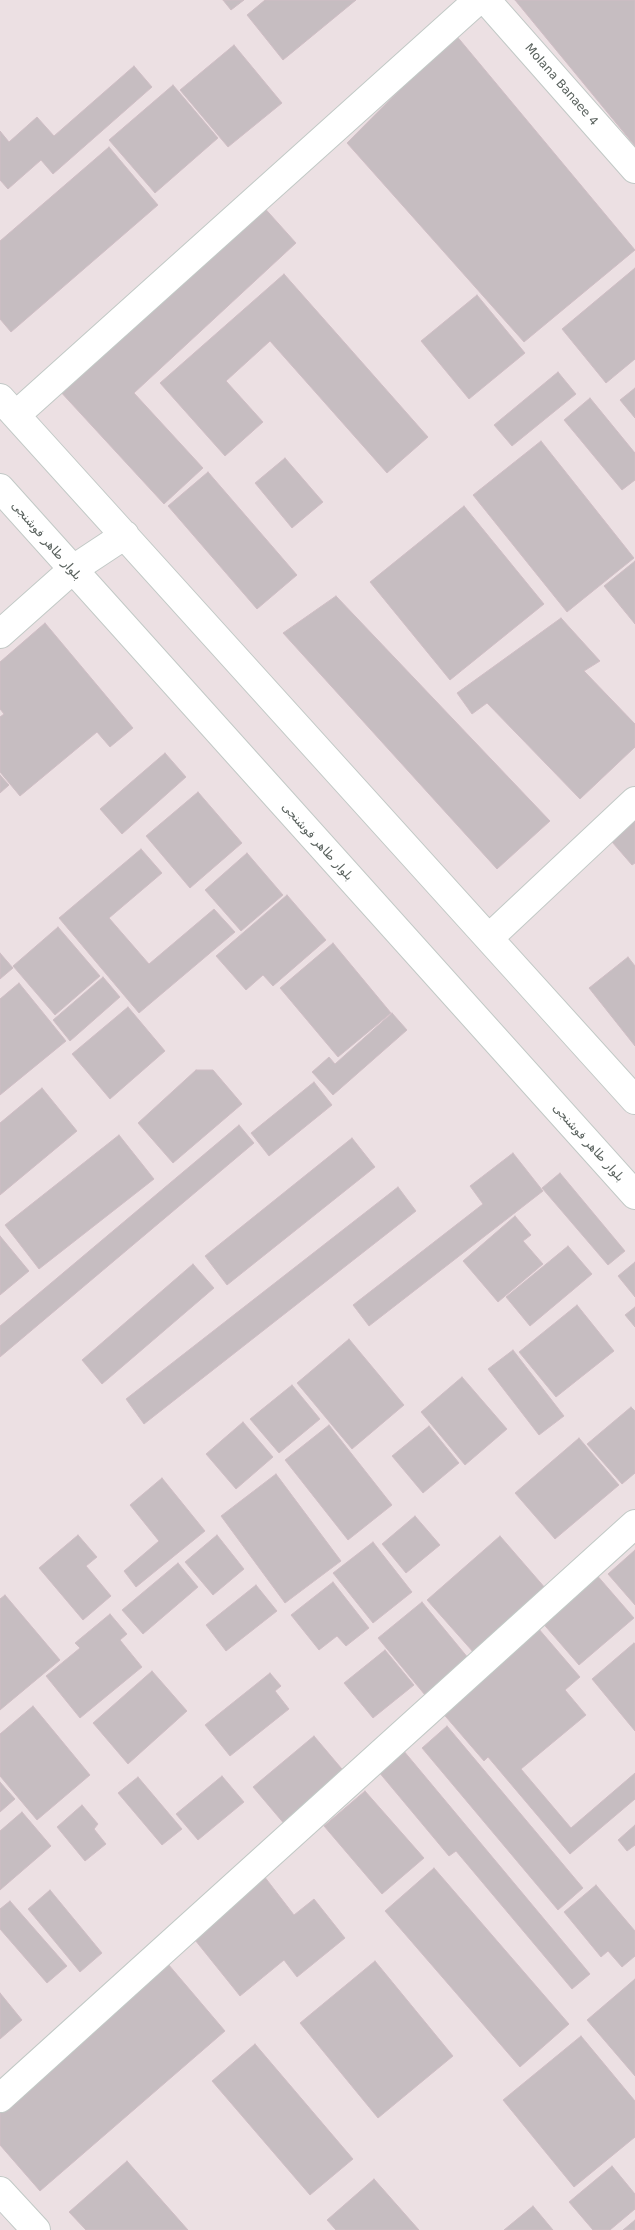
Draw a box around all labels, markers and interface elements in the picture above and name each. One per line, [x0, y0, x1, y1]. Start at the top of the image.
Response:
street label: Molana Banaee 4 [521, 41, 601, 129]
street label: بلوار طاهر فوشنجی [8, 499, 84, 583]
street label: بلوار طاهر فوشنجی [278, 800, 356, 884]
street label: بلوار طاهر فوشنجی [549, 1101, 627, 1185]

